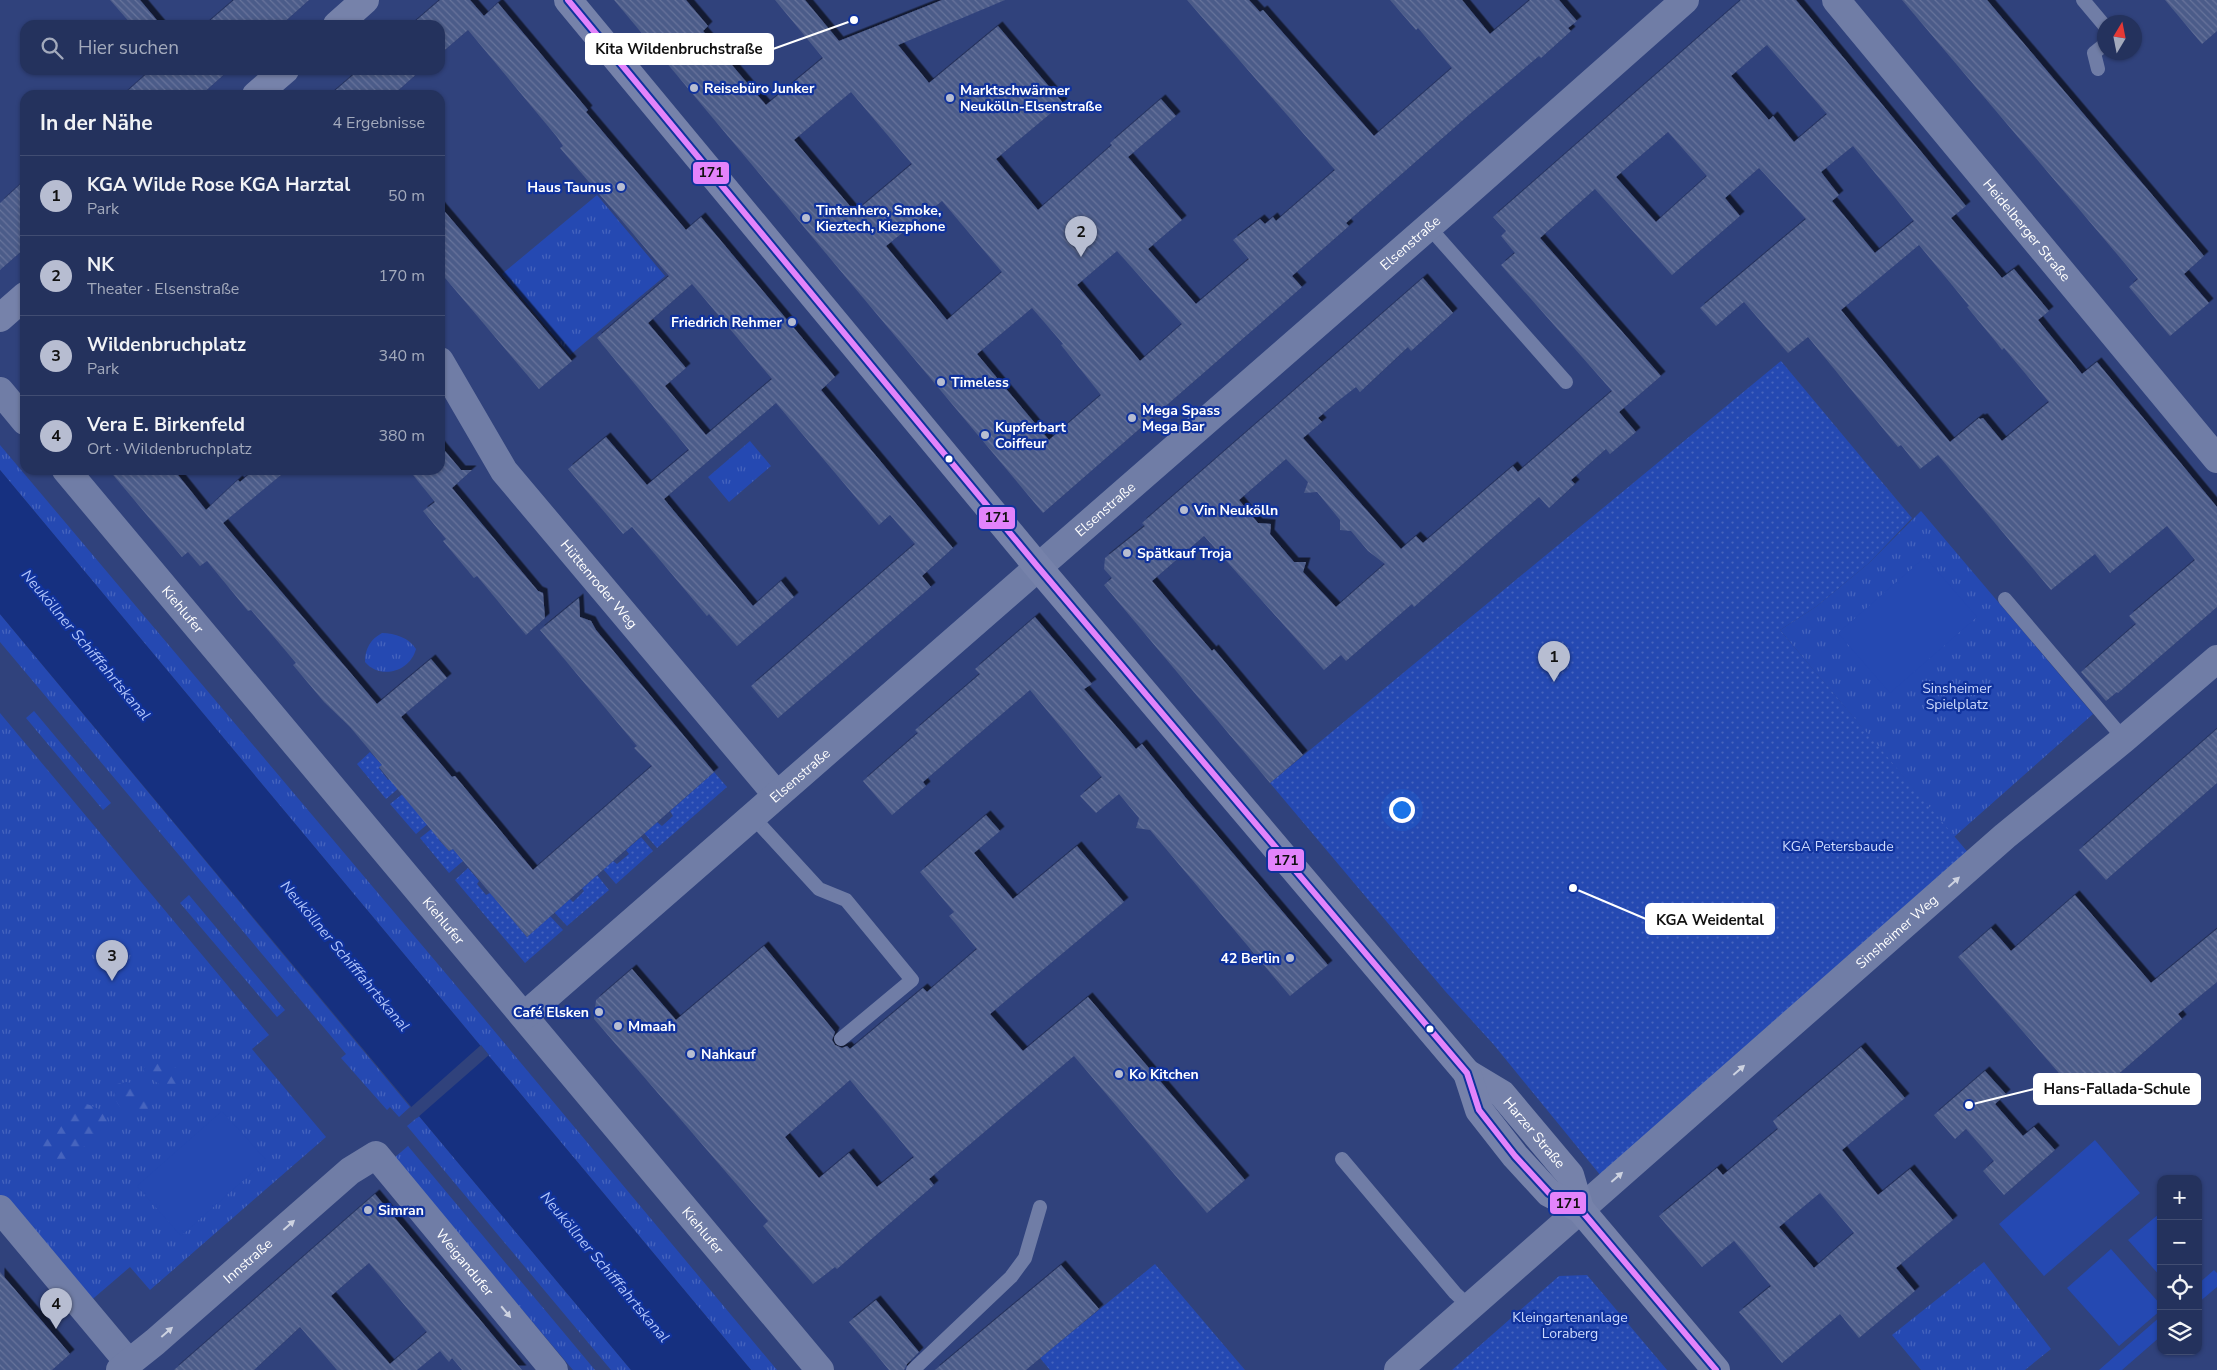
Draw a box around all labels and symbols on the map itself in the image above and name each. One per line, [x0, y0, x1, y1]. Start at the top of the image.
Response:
north arrow [2097, 15, 2142, 60]
callout: Kita Wildenbruchstraße [586, 34, 773, 64]
text: Kita Wildenbruchstraße [595, 39, 763, 59]
place label: Reisebüro Junker [704, 79, 815, 98]
place label: Marktschwärmer Neukölln-Elsenstraße [960, 81, 1103, 116]
marker: Reisebüro Junker [688, 82, 700, 94]
marker: Marktschwärmer Neukölln-Elsenstraße [944, 92, 956, 104]
line badge: 171 [692, 161, 730, 185]
text: 171 [698, 163, 724, 182]
street label: Heidelberger Straße [1978, 175, 2075, 286]
place label: Haus Taunus [527, 178, 611, 197]
marker: Haus Taunus [615, 181, 627, 193]
place label: Tintenhero, Smoke, Kieztech, Kiezphone [816, 201, 946, 236]
marker: Tintenhero, Smoke, Kieztech, Kiezphone [800, 212, 812, 224]
street label: Elsenstraße [1376, 212, 1445, 275]
pin: 2 [1065, 216, 1097, 257]
place label: Friedrich Rehmer [671, 313, 783, 332]
marker: Friedrich Rehmer [786, 316, 798, 328]
place label: Timeless [951, 373, 1009, 392]
marker: Timeless [935, 376, 947, 388]
place label: Mega Spass Mega Bar [1142, 401, 1220, 436]
marker: Mega Spass Mega Bar [1126, 412, 1138, 424]
place label: Kupferbart Coiffeur [995, 418, 1067, 453]
marker: Kupferbart Coiffeur [979, 429, 991, 441]
unlabelled marker [944, 454, 954, 464]
street label: Elsenstraße [1071, 478, 1140, 541]
place label: Vin Neukölln [1193, 501, 1278, 520]
marker: Vin Neukölln [1178, 504, 1190, 516]
line badge: 171 [978, 506, 1016, 530]
text: 171 [984, 508, 1010, 527]
street label: Hüttenroder Weg [556, 536, 642, 633]
place label: Spätkauf Troja [1137, 544, 1232, 563]
marker: Spätkauf Troja [1121, 547, 1133, 559]
water label: Neuköllner Schifffahrtskanal [17, 565, 155, 725]
street label: Kiehlufer [157, 582, 208, 638]
pin: 1 [1538, 641, 1570, 682]
park label: Sinsheimer Spielplatz [1922, 679, 1992, 714]
street label: Elsenstraße [766, 744, 834, 807]
your location [1389, 797, 1415, 823]
park label: KGA Petersbaude [1782, 837, 1894, 856]
line badge: 171 [1267, 848, 1305, 872]
text: 171 [1273, 851, 1299, 870]
water label: Neuköllner Schifffahrtskanal [276, 876, 414, 1036]
one-way arrow [1947, 876, 1959, 888]
street label: Sinsheimer Weg [1852, 890, 1942, 973]
street label: Kiehlufer [418, 893, 469, 949]
callout: KGA Weidental [1646, 904, 1774, 934]
text: KGA Weidental [1656, 910, 1764, 930]
pin: 3 [96, 940, 128, 981]
place label: 42 Berlin [1220, 949, 1280, 968]
marker: 42 Berlin [1284, 952, 1296, 964]
place label: Café Elsken [513, 1003, 589, 1022]
marker: Café Elsken [593, 1006, 605, 1018]
place label: Mmaah [628, 1017, 676, 1036]
marker: Mmaah [612, 1020, 624, 1032]
unlabelled marker [1425, 1024, 1435, 1034]
place label: Nahkauf [701, 1045, 757, 1064]
marker: Nahkauf [685, 1048, 697, 1060]
one-way arrow [1733, 1064, 1745, 1076]
place label: Ko Kitchen [1129, 1065, 1199, 1084]
marker: Ko Kitchen [1113, 1068, 1125, 1080]
callout: Hans-Fallada-Schule [2034, 1074, 2200, 1104]
text: Hans-Fallada-Schule [2044, 1079, 2190, 1099]
street label: Harzer Straße [1499, 1093, 1569, 1172]
one-way arrow [1610, 1171, 1623, 1182]
water label: Neuköllner Schifffahrtskanal [536, 1187, 674, 1347]
line badge: 171 [1549, 1191, 1587, 1215]
text: 171 [1555, 1194, 1581, 1213]
place label: Simran [378, 1201, 424, 1220]
street label: Kiehlufer [677, 1203, 728, 1258]
marker: Simran [362, 1204, 374, 1216]
one-way arrow [282, 1219, 295, 1230]
street label: Weigandufer [431, 1225, 498, 1300]
street label: Innstraße [219, 1234, 277, 1288]
pin: 4 [40, 1288, 72, 1329]
one-way arrow [501, 1306, 512, 1319]
park label: Kleingartenanlage Loraberg [1512, 1308, 1628, 1343]
one-way arrow [160, 1326, 172, 1338]

